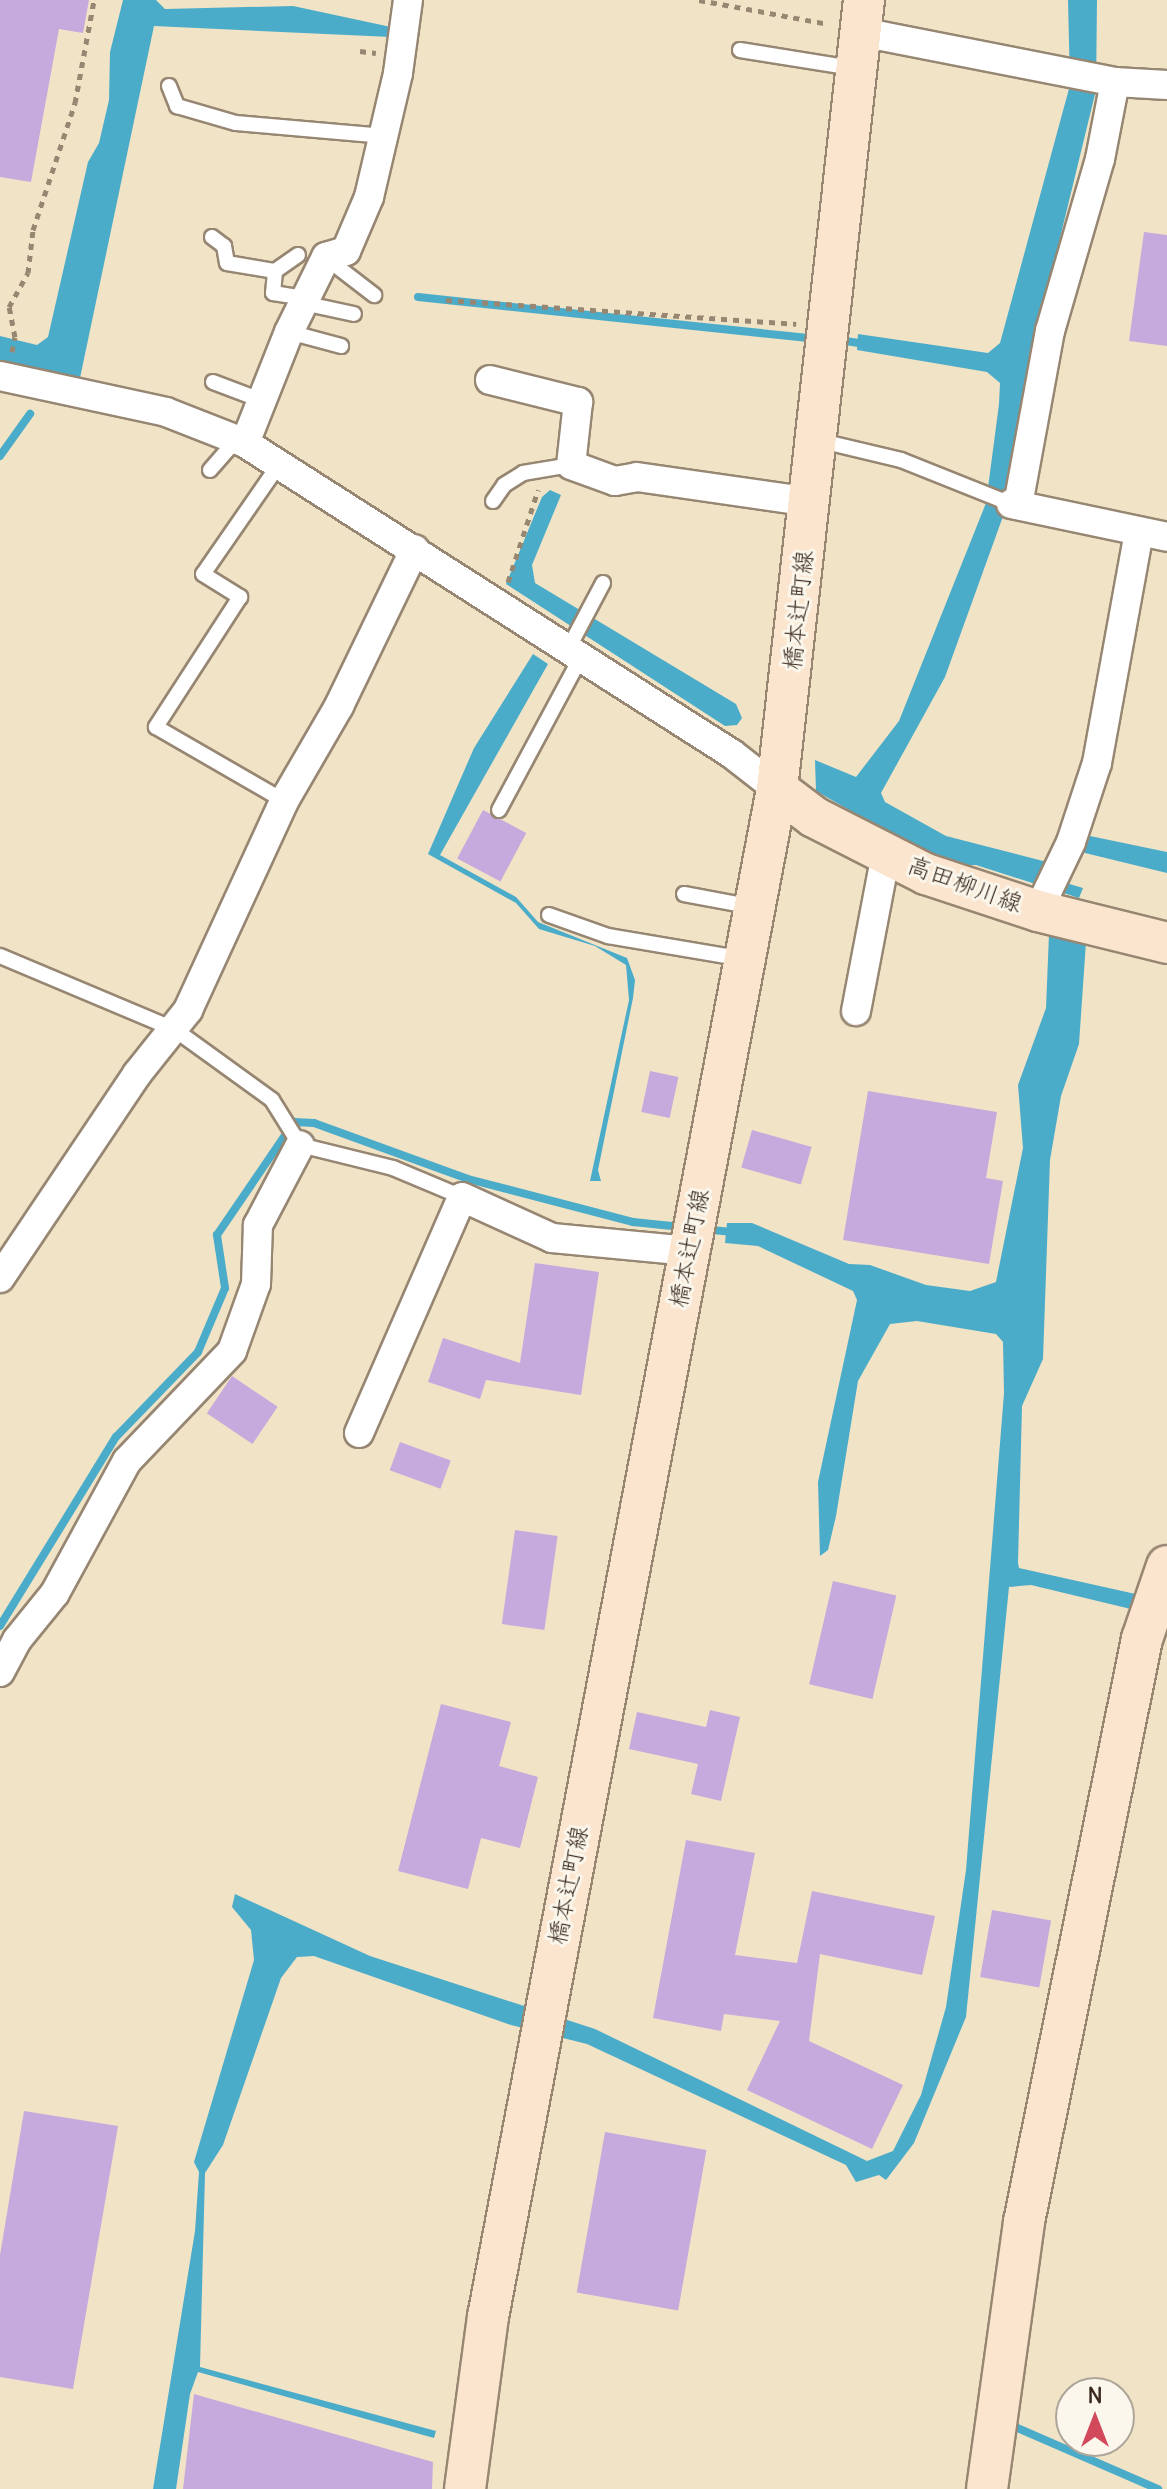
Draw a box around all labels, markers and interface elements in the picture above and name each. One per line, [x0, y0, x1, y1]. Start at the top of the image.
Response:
street label: 橋本辻町線 [777, 549, 819, 671]
street label: 高田柳川線 [904, 850, 1026, 918]
street label: 橋本辻町線 [663, 1186, 715, 1310]
street label: 橋本辻町線 [542, 1823, 594, 1947]
north arrow [1055, 2377, 1135, 2457]
text: N [1087, 2381, 1103, 2409]

